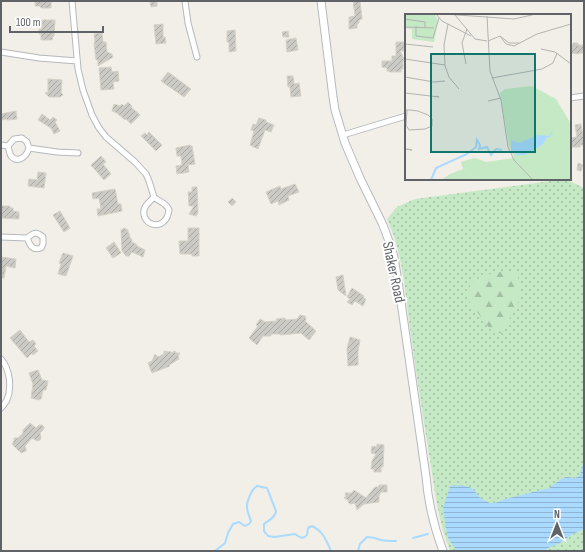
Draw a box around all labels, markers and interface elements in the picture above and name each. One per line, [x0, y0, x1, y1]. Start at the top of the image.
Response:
scale bar [10, 8, 103, 34]
inset map [405, 14, 571, 180]
text: 100 m [16, 15, 41, 30]
street label: Shaker Road [378, 240, 409, 304]
north arrow [537, 504, 577, 544]
text: N [554, 508, 560, 521]

